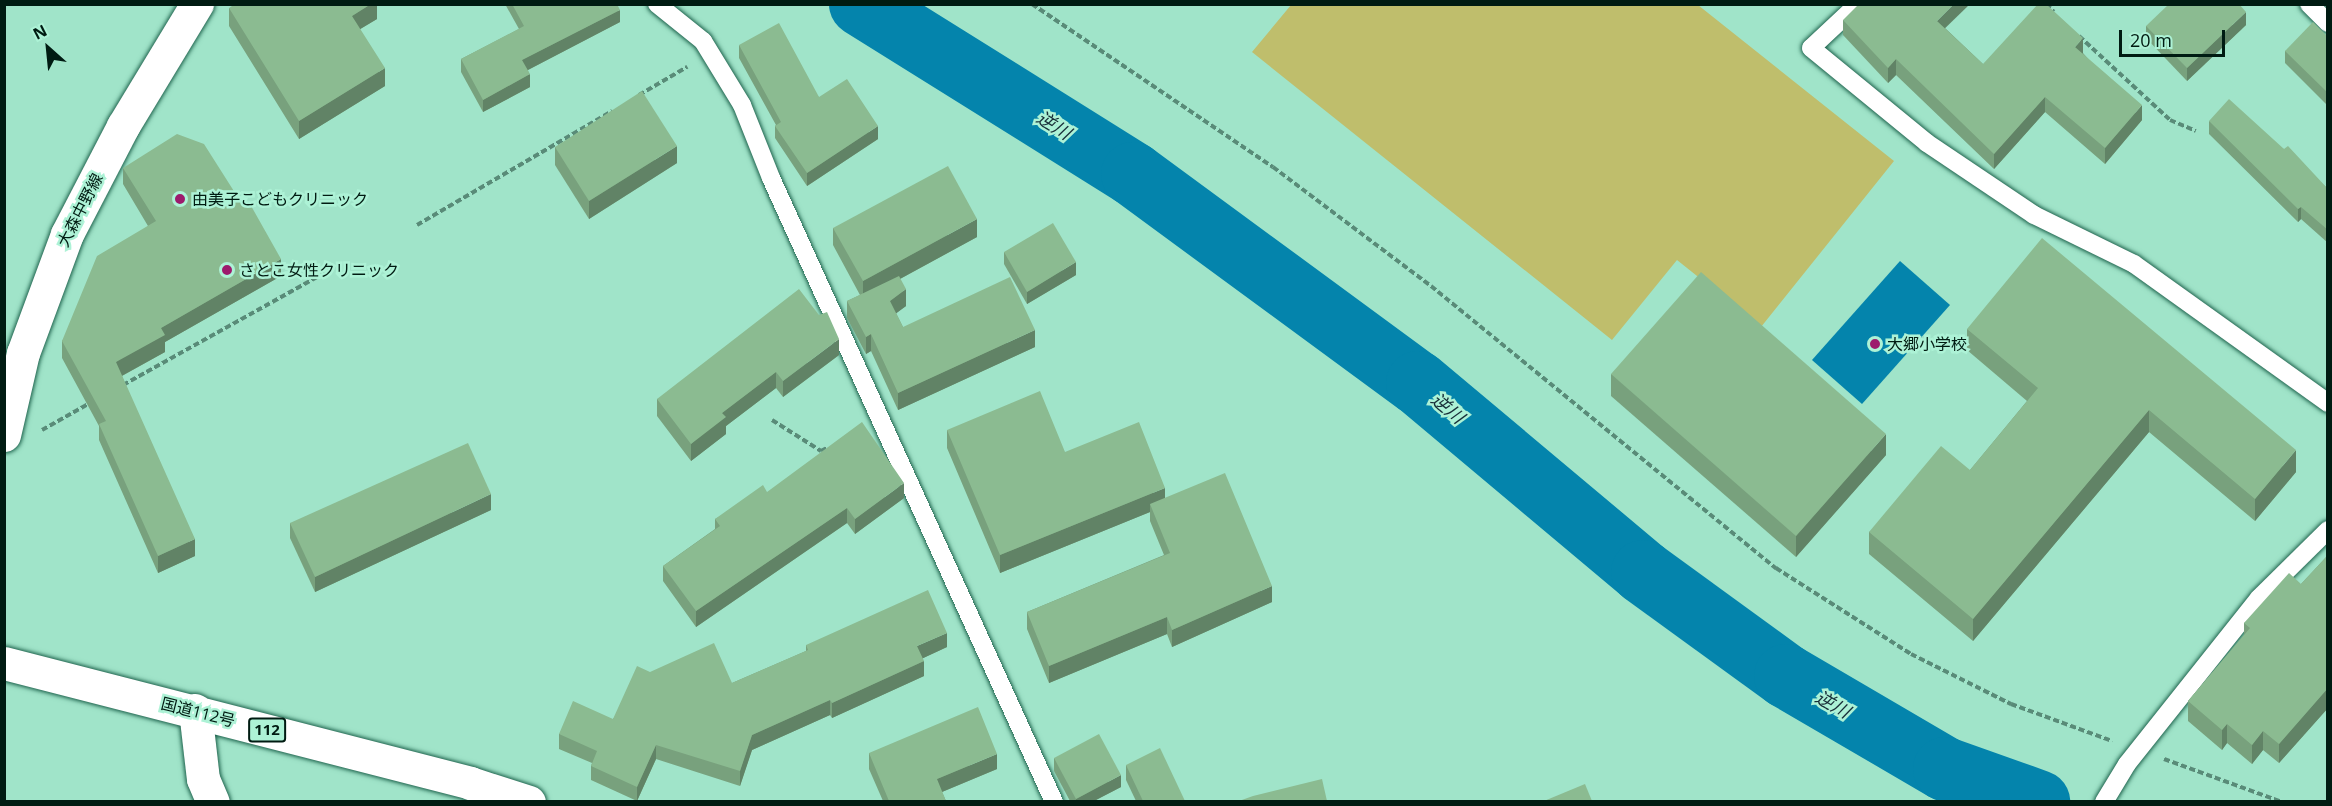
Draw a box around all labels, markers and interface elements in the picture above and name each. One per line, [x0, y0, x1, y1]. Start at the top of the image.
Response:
north arrow [18, 18, 78, 78]
scale bar [2122, 18, 2228, 56]
text: N [29, 19, 51, 45]
text: 20 m [2130, 28, 2172, 52]
water label: 逆川 [1033, 106, 1075, 144]
street label: 大森中野線 [53, 170, 107, 250]
place label: 由美子こどもクリニック [192, 189, 368, 209]
marker: 由美子こどもクリニック [173, 192, 187, 206]
place label: さとこ女性クリニック [239, 260, 399, 280]
marker: さとこ女性クリニック [220, 263, 234, 277]
place label: 大郷小学校 [1887, 334, 1967, 354]
marker: 大郷小学校 [1868, 337, 1882, 351]
water label: 逆川 [1427, 388, 1469, 428]
water label: 逆川 [1812, 686, 1854, 722]
street label: 国道112号 [159, 694, 237, 730]
road number: 112 [248, 718, 286, 742]

